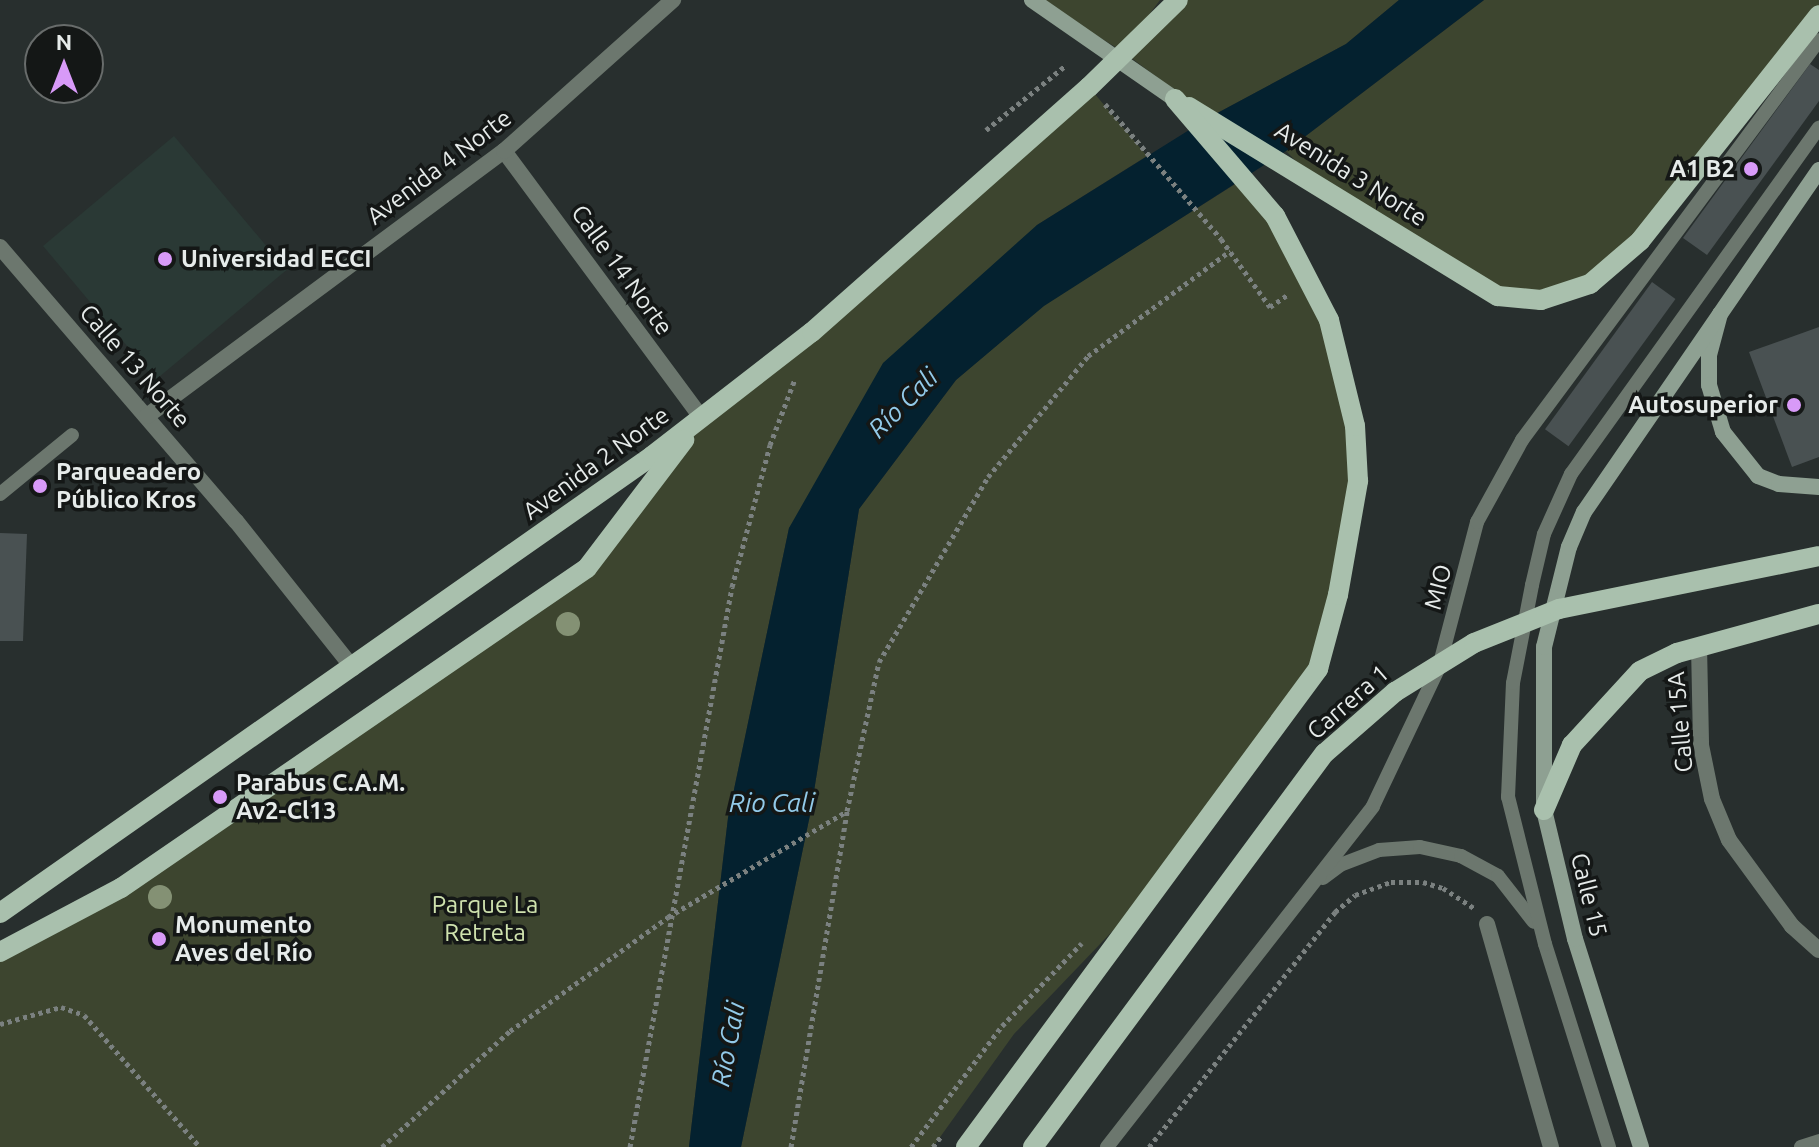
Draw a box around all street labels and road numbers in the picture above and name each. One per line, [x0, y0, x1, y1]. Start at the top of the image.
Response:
street label: Avenida 4 Norte [361, 103, 517, 231]
street label: Avenida 3 Norte [1270, 116, 1432, 232]
street label: Calle 14 Norte [565, 199, 679, 341]
street label: Calle 13 Norte [74, 298, 196, 434]
street label: Avenida 2 Norte [517, 400, 675, 526]
street label: MIO [1418, 561, 1458, 613]
street label: Carrera 1 [1301, 659, 1395, 745]
street label: Calle 15A [1661, 670, 1699, 774]
street label: Calle 15 [1565, 850, 1613, 940]

